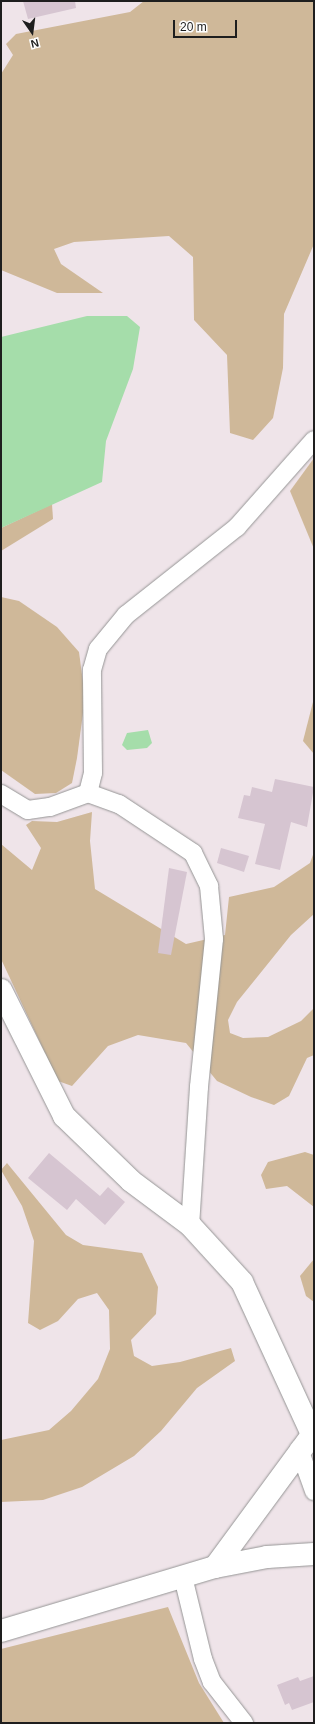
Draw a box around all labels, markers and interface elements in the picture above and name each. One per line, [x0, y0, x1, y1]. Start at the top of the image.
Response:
north arrow [12, 12, 52, 52]
scale bar [175, 12, 239, 38]
text: 20 m [180, 20, 207, 34]
text: N [30, 37, 40, 50]

